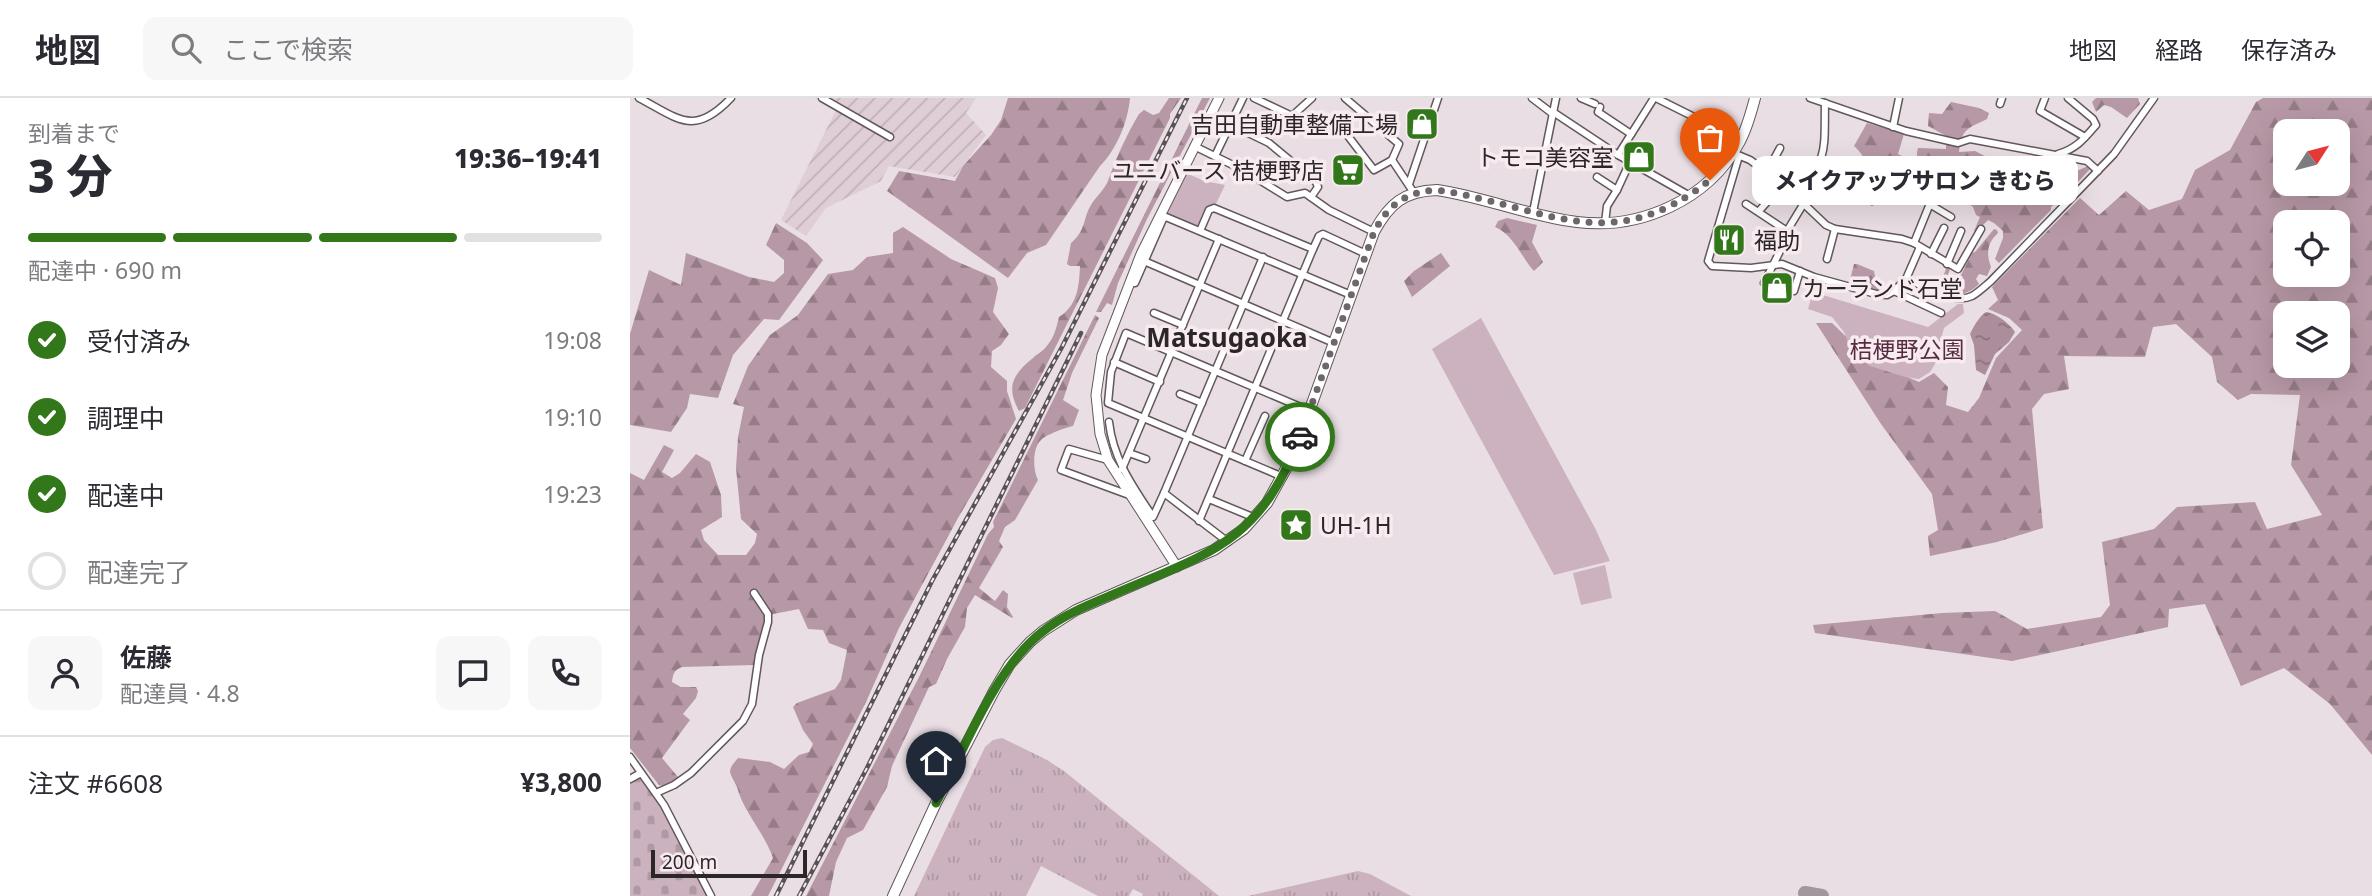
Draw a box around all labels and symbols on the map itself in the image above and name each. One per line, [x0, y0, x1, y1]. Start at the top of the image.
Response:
shop icon: 吉田自動車整備工場 [1403, 105, 1441, 143]
place label: 吉田自動車整備工場 [1191, 108, 1398, 140]
pin [1680, 108, 1740, 180]
north arrow [2273, 119, 2350, 196]
shop icon: トモコ美容室 [1620, 138, 1658, 176]
place label: トモコ美容室 [1476, 141, 1614, 173]
supermarket icon: ユニバース 桔梗野店 [1329, 151, 1367, 189]
place label: ユニバース 桔梗野店 [1112, 154, 1324, 186]
callout: メイクアップサロン きむら [1752, 155, 2078, 204]
restaurant icon: 福助 [1710, 221, 1748, 259]
place label: 福助 [1754, 224, 1800, 256]
shop icon: カーランド石堂 [1758, 269, 1796, 307]
place label: カーランド石堂 [1802, 272, 1963, 304]
district label: Matsugaoka [1146, 319, 1308, 355]
park label: 桔梗野公園 [1850, 333, 1965, 365]
courier [1265, 402, 1335, 472]
place icon: UH-1H [1277, 506, 1315, 544]
place label: UH-1H [1320, 509, 1391, 541]
pin [906, 731, 966, 803]
scale bar [651, 847, 807, 879]

